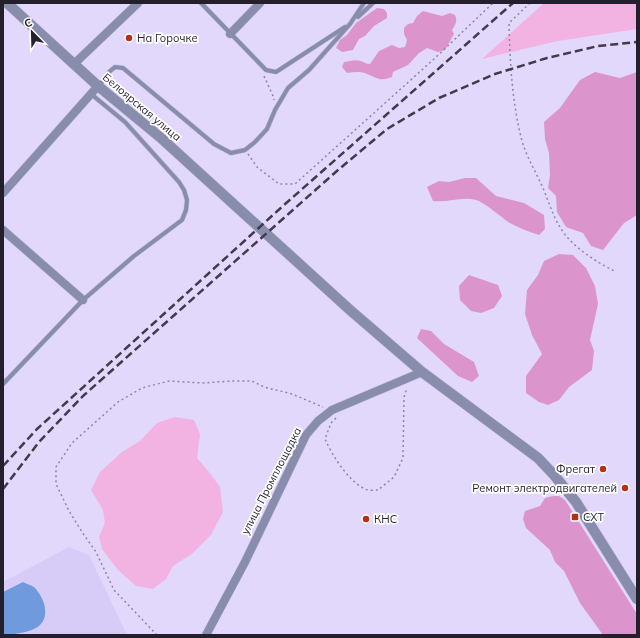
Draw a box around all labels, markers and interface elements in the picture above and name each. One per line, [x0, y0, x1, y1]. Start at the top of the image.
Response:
north arrow [12, 12, 52, 52]
text: С [22, 15, 35, 31]
place label: На Горочке [137, 31, 198, 45]
marker: На Горочке [124, 33, 134, 43]
street label: Белоярская улица [100, 70, 184, 144]
street label: улица Промплощадка [238, 425, 304, 537]
place label: Фрегат [556, 462, 595, 476]
marker: Фрегат [598, 464, 608, 474]
place label: Ремонт электродвигателей [472, 481, 617, 495]
marker: Ремонт электродвигателей [620, 483, 630, 493]
place label: СХТ [583, 510, 604, 524]
place label: КНС [374, 512, 397, 526]
marker: СХТ [570, 512, 580, 522]
marker: КНС [361, 514, 371, 524]

